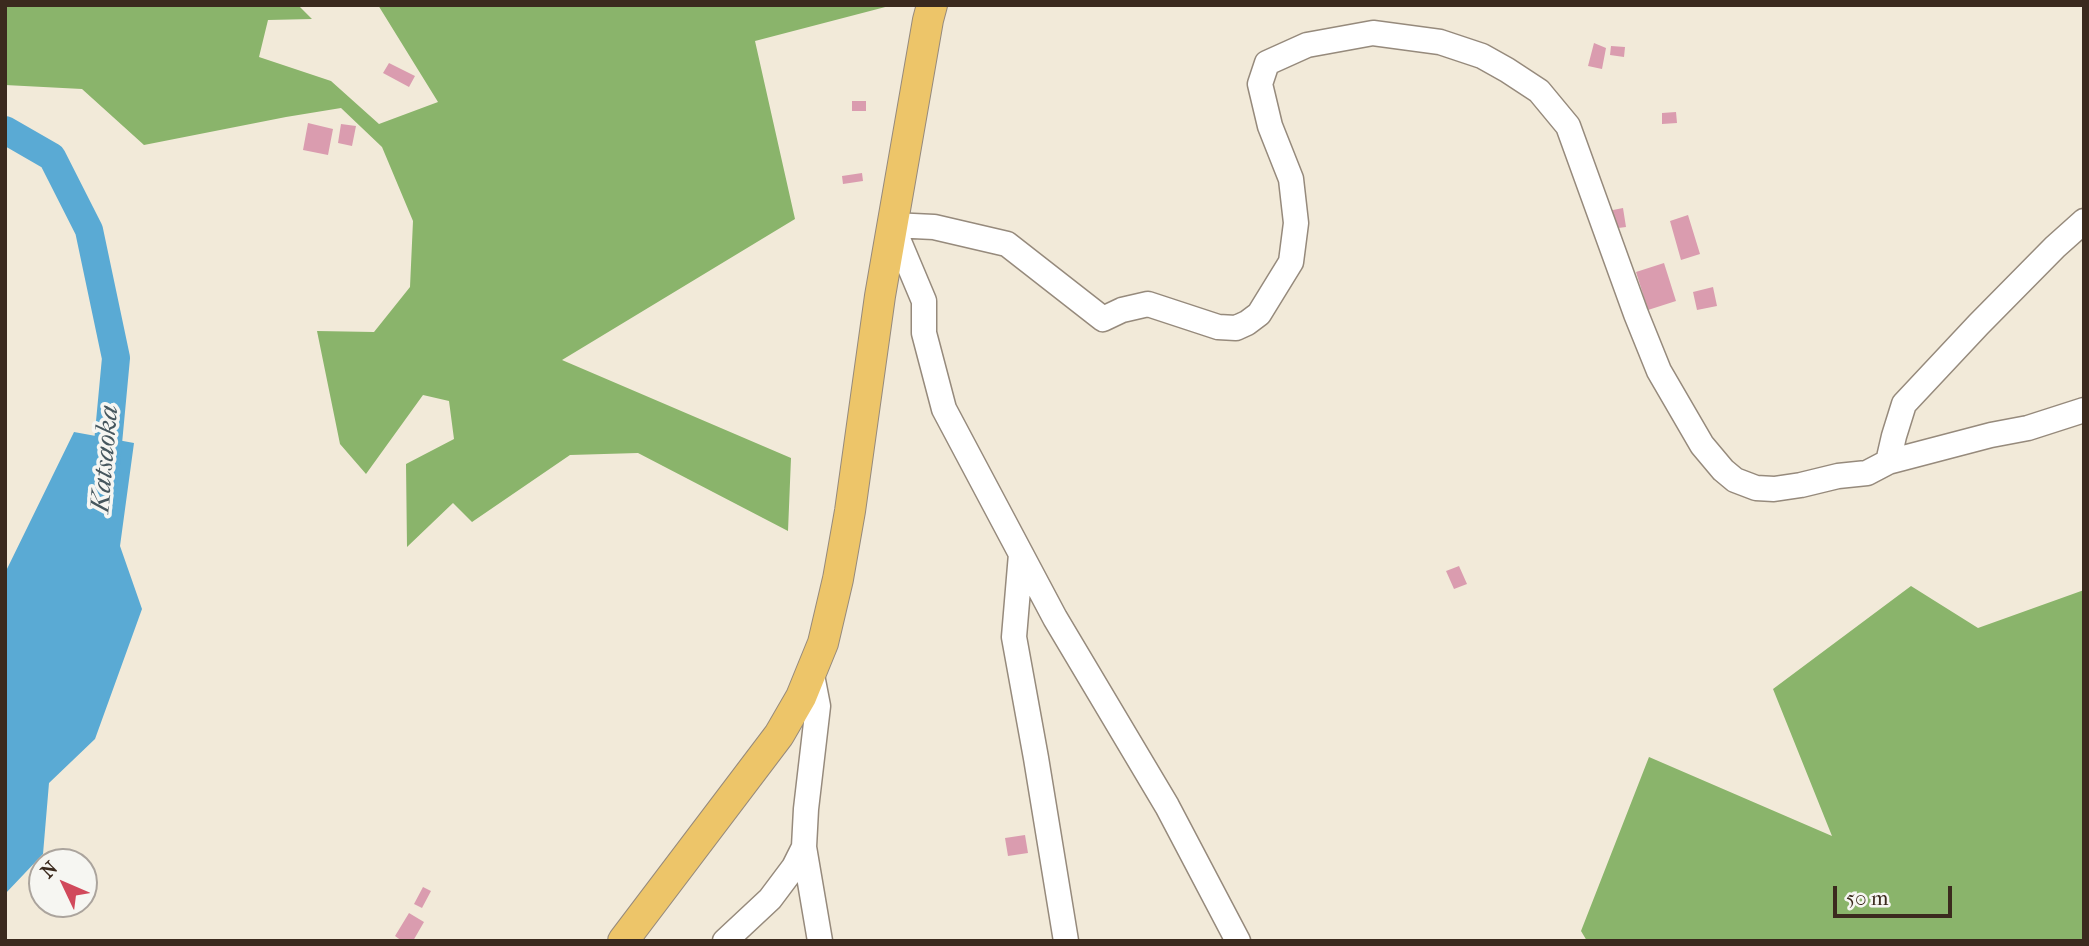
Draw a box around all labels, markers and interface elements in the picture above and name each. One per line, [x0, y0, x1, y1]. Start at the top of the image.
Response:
water label: Katsaoka [85, 404, 127, 514]
north arrow [28, 848, 98, 918]
text: N [36, 857, 62, 883]
scale bar [1837, 872, 1956, 916]
text: 50 m [1846, 886, 1889, 910]

